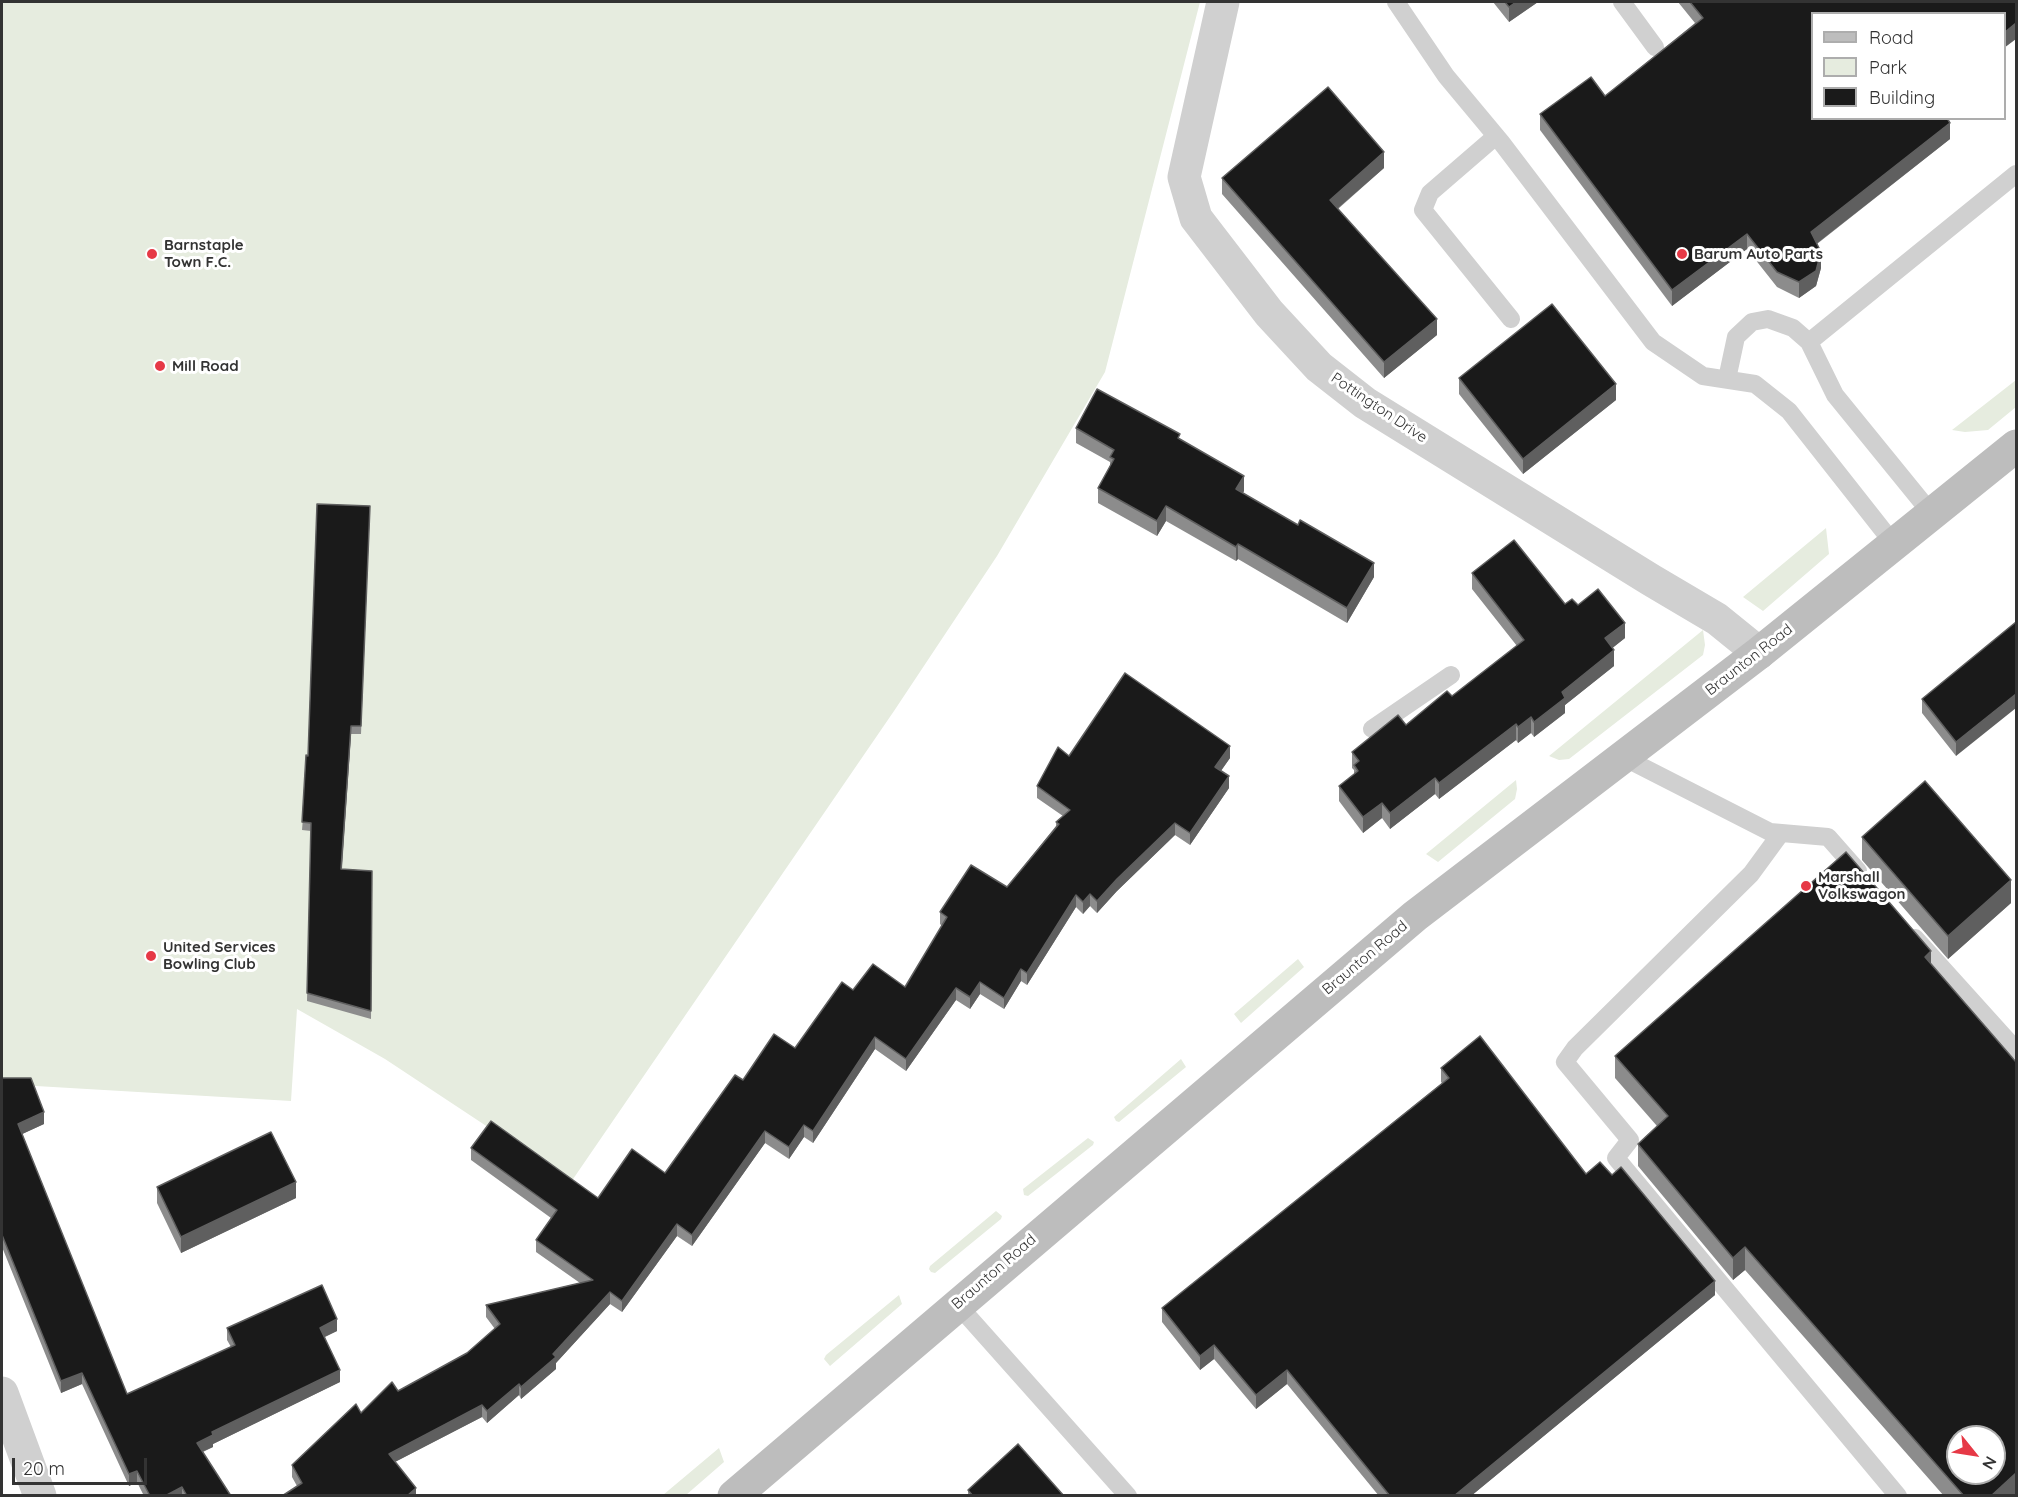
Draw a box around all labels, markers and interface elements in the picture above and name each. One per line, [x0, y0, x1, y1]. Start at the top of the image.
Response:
legend [1811, 12, 2006, 120]
text: Road [1869, 26, 1914, 49]
text: Park [1869, 56, 1907, 79]
text: Building [1869, 86, 1935, 109]
place label: Barnstaple Town F.C. [164, 236, 244, 271]
place label: Barum Auto Parts [1694, 245, 1823, 263]
marker: Barnstaple Town F.C. [145, 247, 159, 261]
marker: Barum Auto Parts [1675, 247, 1689, 261]
place label: Mill Road [172, 357, 239, 375]
marker: Mill Road [153, 359, 167, 373]
street label: Pottington Drive [1327, 369, 1431, 447]
street label: Braunton Road [1702, 620, 1796, 700]
place label: Marshall Volkswagon [1818, 868, 1905, 903]
marker: Marshall Volkswagon [1799, 879, 1813, 893]
street label: Braunton Road [1319, 917, 1411, 999]
place label: United Services Bowling Club [163, 938, 275, 973]
marker: United Services Bowling Club [144, 949, 158, 963]
street label: Braunton Road [948, 1231, 1040, 1313]
north arrow [1946, 1425, 2006, 1485]
scale bar [15, 1446, 150, 1484]
text: N [1978, 1453, 2001, 1473]
text: 20 m [23, 1457, 65, 1480]

